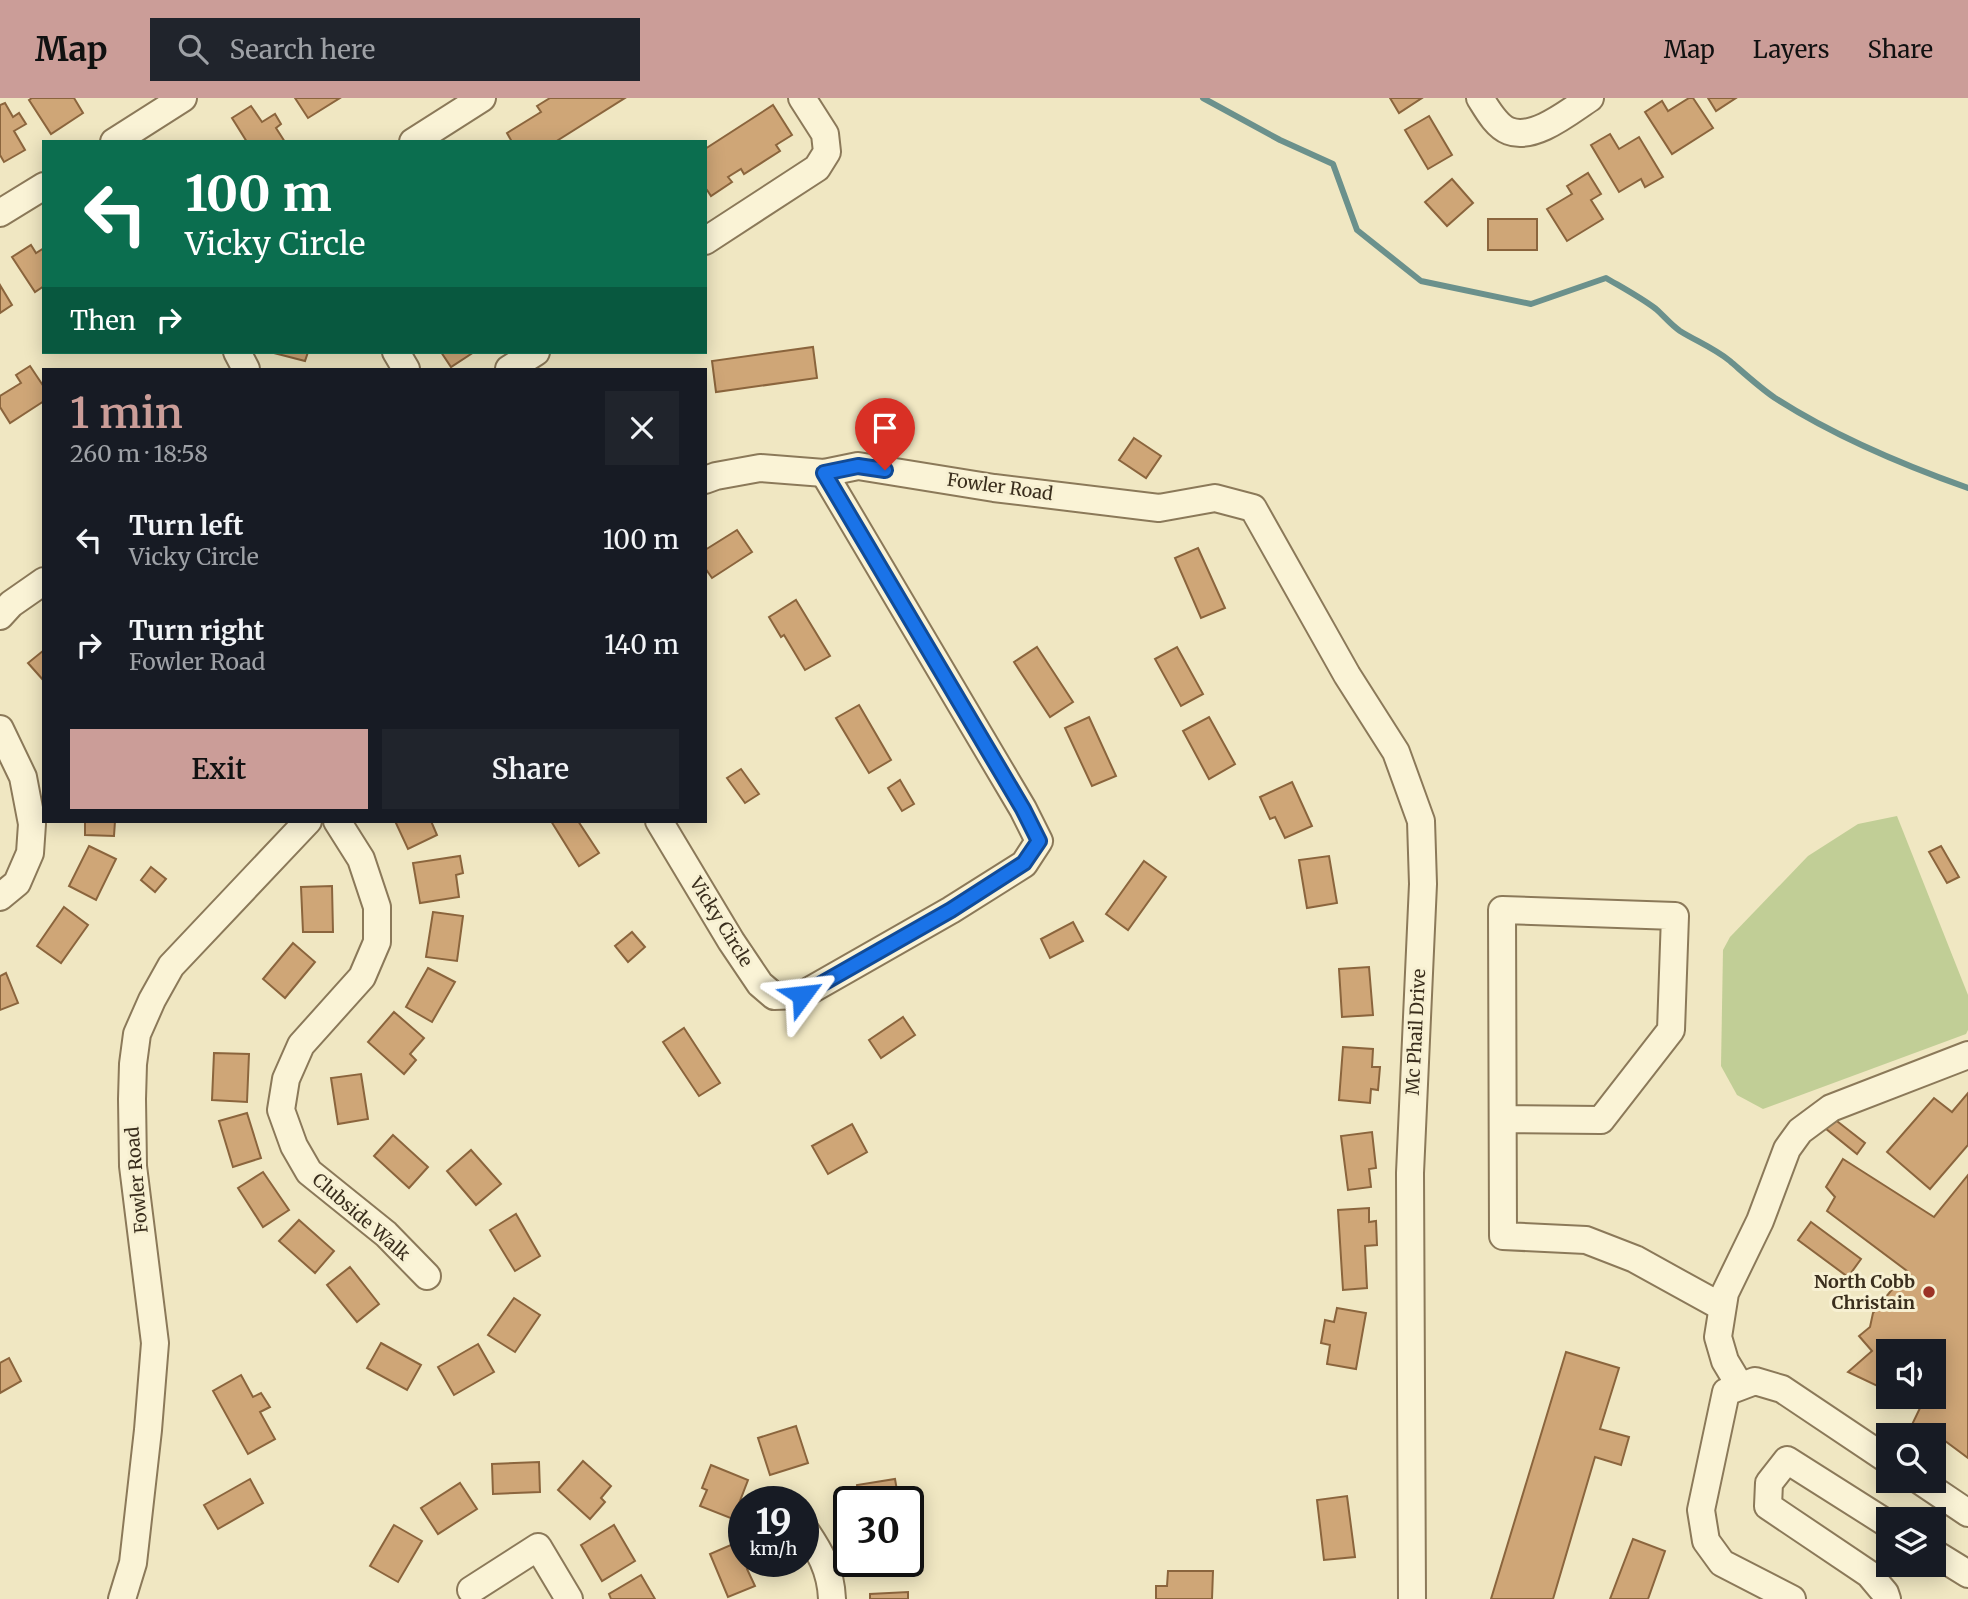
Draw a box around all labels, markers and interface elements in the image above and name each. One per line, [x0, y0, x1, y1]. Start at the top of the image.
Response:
search box [150, 18, 640, 81]
text: Map [35, 29, 108, 70]
icon: search [174, 30, 212, 68]
text: Search here [230, 33, 375, 66]
text: Map [1664, 34, 1715, 65]
text: Layers [1753, 34, 1829, 65]
text: Share [1867, 34, 1933, 65]
text: 100 m [185, 163, 332, 224]
icon: left [70, 168, 161, 259]
text: Vicky Circle [185, 224, 366, 264]
icon: right [150, 301, 188, 339]
text: Then [70, 304, 136, 337]
text: 1 min [70, 387, 183, 439]
button: close [605, 391, 679, 465]
pin [855, 398, 915, 470]
icon: arrive [866, 409, 904, 447]
text: 260 m · 18:58 [70, 439, 208, 468]
street label: Fowler Road [946, 468, 1055, 505]
text: Turn left [129, 509, 243, 542]
icon: left [70, 521, 108, 559]
text: 100 m [603, 523, 679, 556]
text: Vicky Circle [129, 542, 259, 571]
text: Turn right [129, 614, 264, 647]
icon: right [70, 626, 108, 664]
text: 140 m [604, 628, 679, 661]
text: Fowler Road [129, 647, 265, 676]
button: Exit [70, 729, 368, 809]
button: Share [382, 729, 679, 809]
street label: Vicky Circle [684, 872, 758, 971]
position arrow [765, 958, 839, 1032]
street label: Mc Phail Drive [1401, 968, 1430, 1096]
street label: Fowler Road [120, 1126, 153, 1234]
street label: Clubside Walk [308, 1168, 415, 1266]
place label: North Cobb Christain [1814, 1270, 1915, 1314]
marker: North Cobb Christain [1921, 1284, 1937, 1300]
map controls [1876, 1339, 1946, 1577]
button: sound [1876, 1339, 1946, 1409]
button: search [1876, 1423, 1946, 1493]
speed limit sign: 30 [833, 1486, 924, 1577]
text: 19 [755, 1500, 792, 1544]
button: layers [1876, 1507, 1946, 1577]
text: km/h [750, 1537, 797, 1560]

